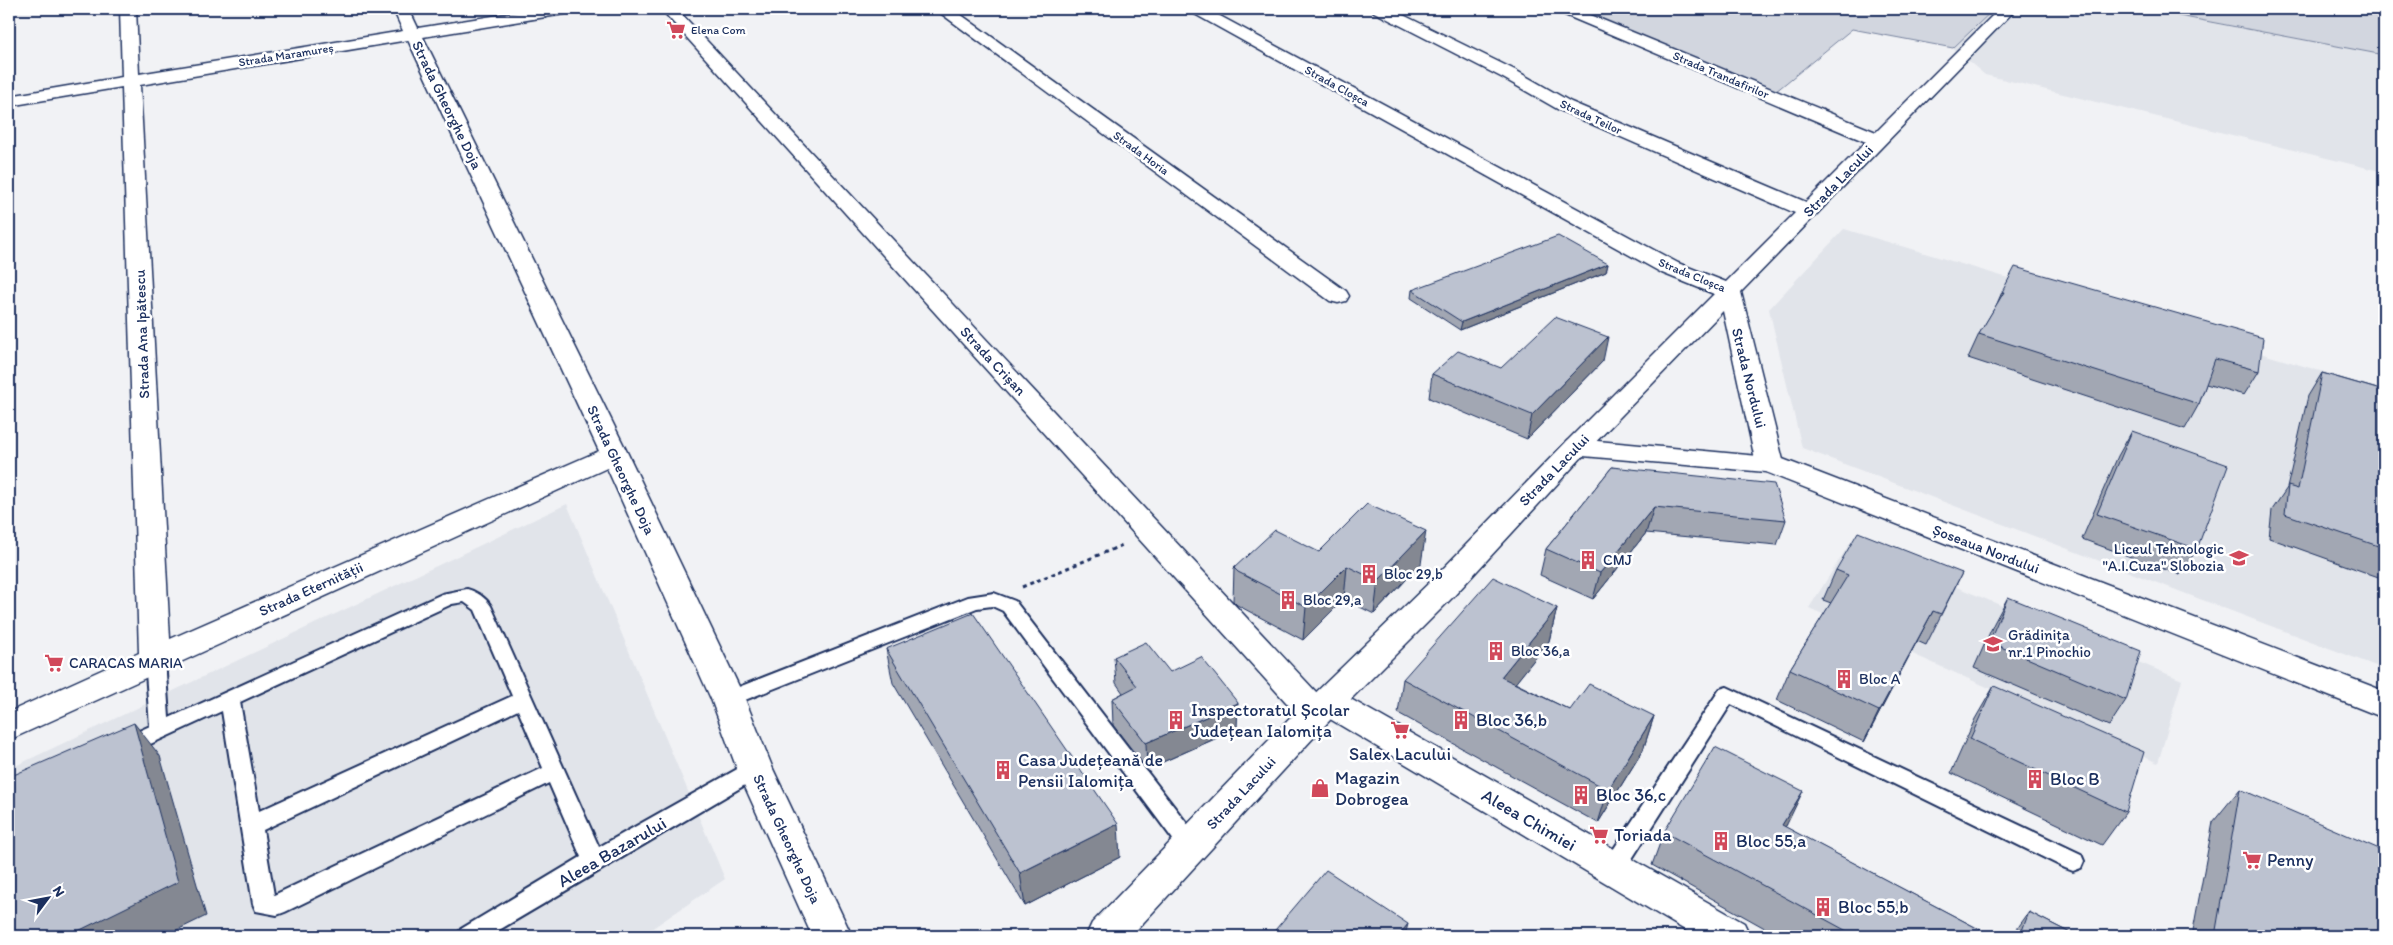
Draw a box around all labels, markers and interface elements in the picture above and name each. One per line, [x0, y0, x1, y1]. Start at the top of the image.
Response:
supermarket icon: Elena Com [665, 19, 687, 41]
place label: Elena Com [691, 23, 746, 37]
street label: Strada Gheorghe Doja [408, 38, 486, 172]
street label: Strada Maramureș [238, 41, 334, 69]
street label: Strada Trandafirilor [1671, 48, 1771, 102]
street label: Strada Cloșca [1302, 63, 1372, 110]
street label: Strada Teilor [1558, 97, 1625, 138]
street label: Strada Horia [1110, 128, 1172, 178]
street label: Strada Lacului [1799, 141, 1877, 221]
street label: Strada Cloșca [1656, 255, 1728, 295]
street label: Strada Ana Ipătescu [131, 269, 153, 399]
street label: Strada Crișan [956, 323, 1030, 399]
street label: Strada Nordului [1728, 326, 1770, 430]
street label: Strada Gheorghe Doja [583, 402, 659, 538]
street label: Strada Lacului [1515, 430, 1593, 510]
street label: Șoseaua Nordului [1930, 520, 2042, 578]
place label: Liceul Tehnologic "A.I.Cuza" Slobozia [2102, 540, 2224, 575]
school or university icon: Liceul Tehnologic "A.I.Cuza" Slobozia [2228, 547, 2250, 569]
building icon: CMJ [1577, 549, 1599, 571]
place label: CMJ [1603, 551, 1632, 569]
street label: Strada Eternității [256, 558, 366, 620]
building icon: Bloc 29,b [1358, 563, 1380, 585]
place label: Bloc 29,b [1384, 565, 1443, 583]
building icon: Bloc 29,a [1277, 589, 1299, 611]
place label: Bloc 29,a [1303, 591, 1362, 609]
place label: Grădinița nr.1 Pinochio [2008, 626, 2091, 661]
school or university icon: Grădinița nr.1 Pinochio [1982, 633, 2004, 655]
building icon: Bloc 36,a [1485, 640, 1507, 662]
place label: Bloc 36,a [1511, 642, 1570, 660]
supermarket icon: CARACAS MARIA [43, 652, 65, 674]
place label: CARACAS MARIA [69, 654, 183, 672]
building icon: Bloc A [1833, 668, 1855, 690]
place label: Bloc A [1859, 670, 1901, 688]
place label: Inspectoratul Școlar Județean Ialomița [1191, 699, 1350, 742]
building icon: Inspectoratul Școlar Județean Ialomița [1165, 709, 1187, 731]
building icon: Bloc 36,b [1450, 709, 1472, 731]
place label: Bloc 36,b [1476, 709, 1547, 731]
supermarket icon: Salex Lacului [1389, 719, 1411, 741]
place label: Salex Lacului [1349, 743, 1451, 765]
place label: Casa Județeană de Pensii Ialomița [1018, 749, 1163, 792]
street label: Strada Lacului [1203, 753, 1279, 833]
building icon: Casa Județeană de Pensii Ialomița [992, 759, 1014, 781]
place label: Magazin Dobrogea [1335, 767, 1409, 810]
building icon: Bloc B [2024, 768, 2046, 790]
place label: Bloc B [2050, 768, 2100, 790]
street label: Strada Gheorghe Doja [749, 771, 825, 907]
shop icon: Magazin Dobrogea [1309, 777, 1331, 799]
street label: Aleea Chimiei [1478, 784, 1580, 856]
building icon: Bloc 36,c [1570, 784, 1592, 806]
place label: Bloc 36,c [1596, 784, 1666, 806]
street label: Aleea Bazarului [554, 812, 670, 892]
supermarket icon: Toriada [1588, 824, 1610, 846]
place label: Toriada [1614, 824, 1672, 846]
building icon: Bloc 55,a [1710, 830, 1732, 852]
place label: Bloc 55,a [1736, 830, 1806, 852]
supermarket icon: Penny [2241, 849, 2263, 871]
place label: Penny [2267, 849, 2314, 871]
north arrow [22, 872, 72, 922]
text: N [49, 883, 68, 900]
building icon: Bloc 55,b [1812, 896, 1834, 918]
place label: Bloc 55,b [1838, 896, 1909, 918]

